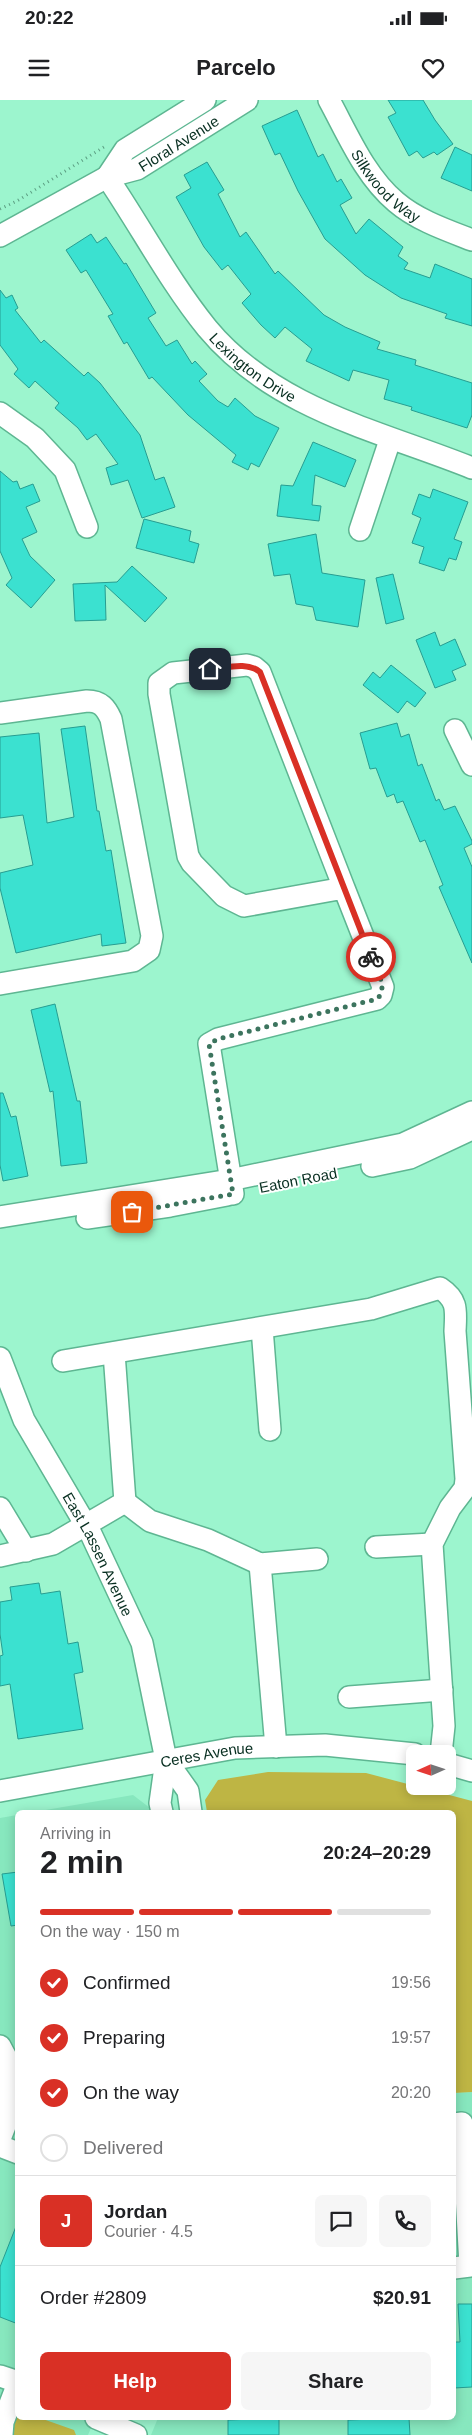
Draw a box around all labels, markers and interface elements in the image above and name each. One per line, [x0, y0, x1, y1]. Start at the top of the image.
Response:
text: 20:22 [25, 7, 74, 28]
icon: menu [25, 54, 53, 82]
icon: heart [419, 54, 447, 82]
text: Parcelo [196, 55, 276, 80]
street label: Floral Avenue [135, 112, 222, 175]
street label: Silkwood Way [348, 146, 424, 225]
street label: Lexington Drive [206, 329, 299, 405]
pin [189, 648, 231, 690]
icon: home [196, 655, 224, 683]
courier [346, 932, 396, 982]
icon: bike [357, 943, 385, 971]
street label: Eaton Road [257, 1164, 339, 1196]
pin [111, 1191, 153, 1233]
icon: bag [118, 1198, 146, 1226]
street label: East Lassen Avenue [60, 1489, 137, 1619]
street label: Ceres Avenue [159, 1739, 253, 1770]
north arrow [406, 1745, 456, 1795]
map controls [406, 1745, 456, 1795]
text: Arriving in [40, 1825, 111, 1842]
text: 20:24–20:29 [323, 1842, 431, 1863]
text: 2 min [40, 1844, 124, 1880]
text: On the way · 150 m [40, 1923, 180, 1940]
icon: check [40, 1969, 68, 1997]
text: Confirmed [83, 1972, 171, 1993]
text: 19:56 [391, 1974, 431, 1991]
icon: check [40, 2024, 68, 2052]
text: Preparing [83, 2027, 165, 2048]
text: 19:57 [391, 2029, 431, 2046]
icon: check [40, 2079, 68, 2107]
text: On the way [83, 2082, 179, 2103]
text: 20:20 [391, 2084, 431, 2101]
text: Delivered [83, 2137, 163, 2158]
button: chat [315, 2195, 367, 2247]
button: phone [379, 2195, 431, 2247]
text: Jordan [104, 2201, 167, 2222]
text: J [61, 2210, 71, 2231]
text: Courier · 4.5 [104, 2223, 193, 2240]
text: Order #2809 [40, 2287, 147, 2308]
text: $20.91 [373, 2287, 431, 2308]
button: Help [40, 2352, 231, 2410]
button: Share [241, 2352, 431, 2410]

